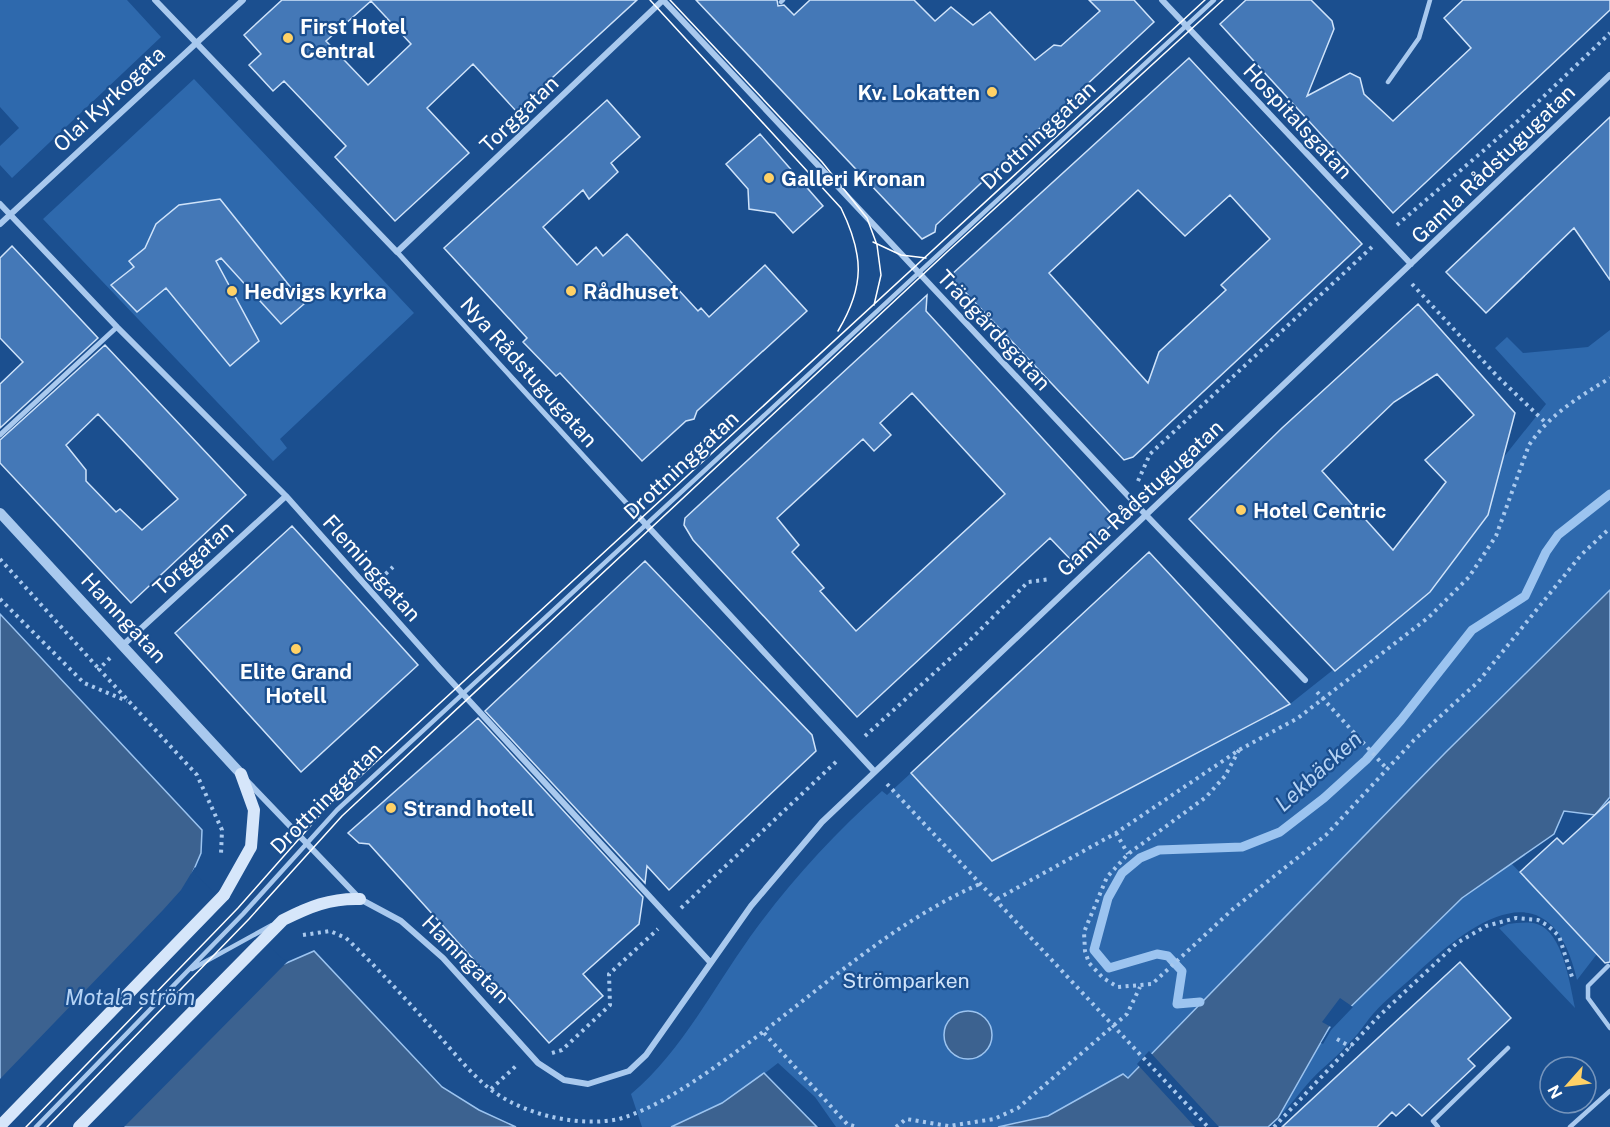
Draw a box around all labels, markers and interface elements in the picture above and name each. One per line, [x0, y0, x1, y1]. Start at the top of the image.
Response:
place label: First Hotel Central [300, 14, 407, 63]
marker: First Hotel Central [281, 31, 295, 45]
street label: Olai Kyrkogata [48, 41, 170, 157]
street label: Hospitalsgatan [1238, 58, 1358, 184]
street label: Torggatan [475, 71, 563, 157]
street label: Drottninggatan [976, 76, 1100, 194]
street label: Gamla Rådstugugatan [1406, 79, 1580, 249]
place label: Kv. Lokatten [858, 80, 980, 105]
marker: Kv. Lokatten [985, 85, 999, 99]
place label: Galleri Kronan [781, 166, 925, 191]
marker: Galleri Kronan [762, 171, 776, 185]
street label: Trädgårdsgatan [932, 265, 1056, 395]
place label: Hedvigs kyrka [244, 279, 387, 304]
place label: Rådhuset [583, 279, 679, 304]
marker: Hedvigs kyrka [225, 284, 239, 298]
marker: Rådhuset [564, 284, 578, 298]
street label: Nya Rådstugugatan [455, 292, 603, 452]
street label: Drottninggatan [619, 406, 743, 524]
street label: Gamla Rådstugugatan [1052, 415, 1228, 581]
place label: Hotel Centric [1253, 498, 1387, 523]
marker: Hotel Centric [1234, 503, 1248, 517]
street label: Fleminggatan [318, 510, 426, 626]
street label: Torggatan [148, 515, 238, 601]
street label: Hamngatan [76, 568, 172, 668]
marker: Elite Grand Hotell [289, 642, 303, 656]
place label: Elite Grand Hotell [240, 659, 352, 708]
water label: Lekbäcken [1269, 725, 1367, 817]
street label: Drottninggatan [265, 737, 387, 859]
place label: Strand hotell [403, 796, 535, 821]
marker: Strand hotell [384, 801, 398, 815]
street label: Hamngatan [417, 910, 515, 1008]
park label: Strömparken [842, 968, 970, 993]
water label: Motala ström [65, 984, 195, 1010]
north arrow [1538, 1055, 1598, 1115]
text: N [1544, 1082, 1567, 1102]

